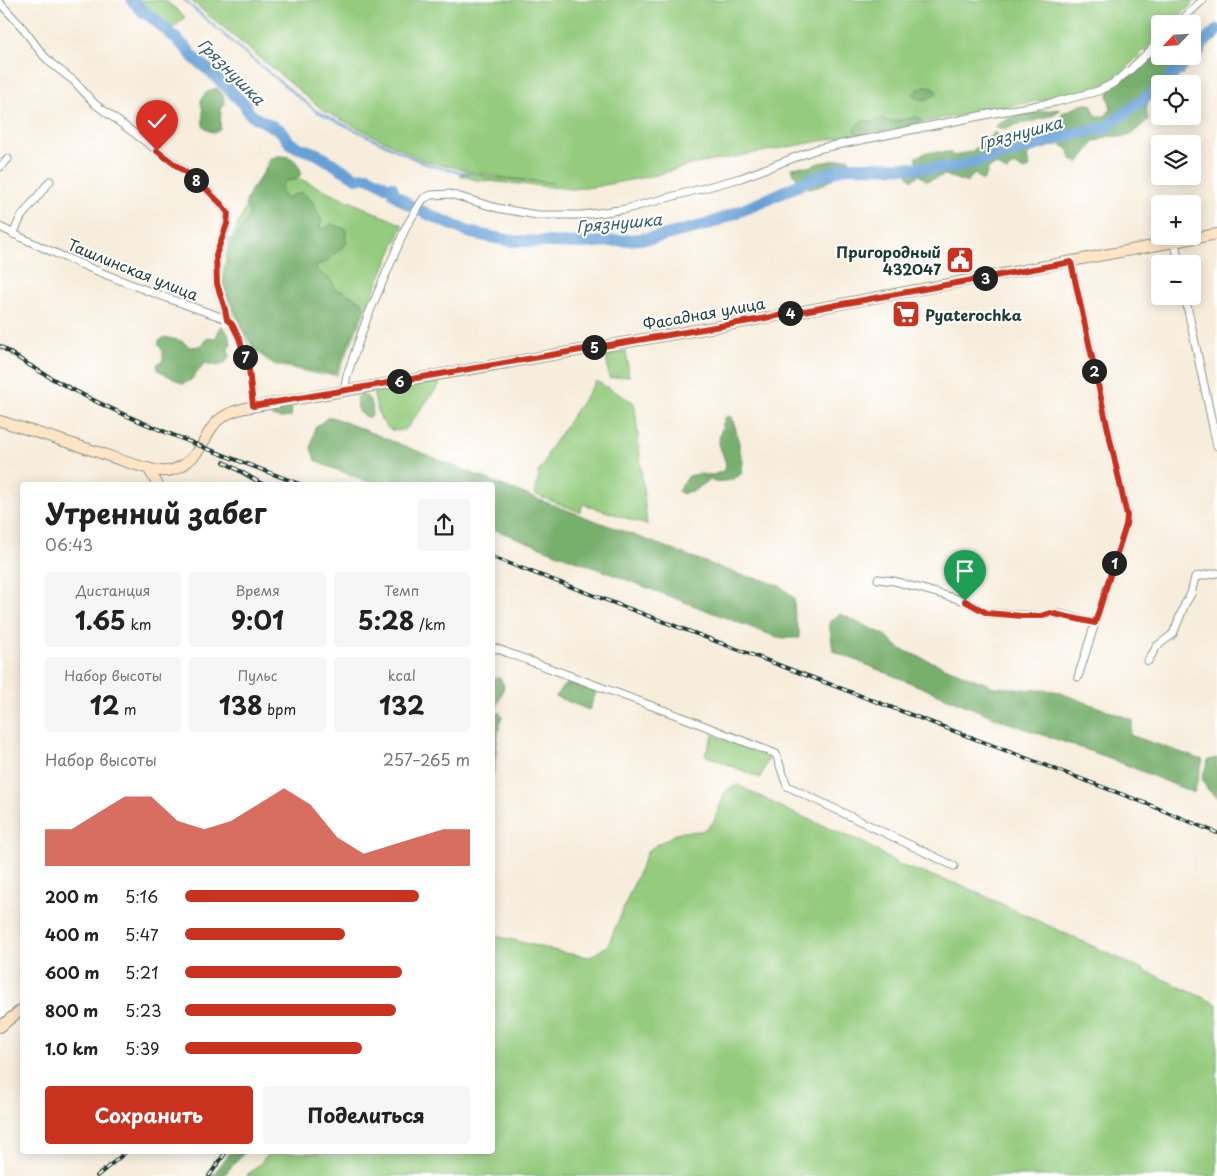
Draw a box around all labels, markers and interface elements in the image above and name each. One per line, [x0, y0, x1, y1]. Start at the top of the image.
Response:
north arrow [1151, 15, 1201, 65]
map controls [1151, 15, 1201, 305]
water label: Грязнушка [193, 32, 271, 110]
button: locate [1151, 75, 1201, 125]
pin [136, 100, 178, 151]
icon: check [143, 107, 171, 135]
water label: Грязнушка [975, 109, 1065, 155]
button: layers [1151, 135, 1201, 185]
pin: 8 [184, 168, 208, 192]
text: 8 [192, 170, 201, 191]
button: + [1151, 195, 1201, 245]
water label: Грязнушка [575, 206, 664, 238]
street label: Ташлинская улица [64, 232, 202, 306]
place label: Пригородный 432047 [836, 240, 941, 280]
public building icon: Пригородный 432047 [945, 245, 975, 275]
button: − [1151, 255, 1201, 305]
pin: 3 [972, 266, 998, 290]
text: 3 [981, 268, 990, 289]
street label: Фасадная улица [641, 291, 767, 335]
supermarket icon: Pyaterochka [891, 299, 921, 329]
pin: 4 [778, 300, 802, 326]
text: 4 [786, 303, 795, 324]
place label: Pyaterochka [925, 303, 1022, 326]
pin: 5 [582, 334, 606, 360]
text: 5 [590, 337, 599, 358]
pin: 7 [232, 344, 258, 370]
text: 7 [241, 347, 250, 368]
pin: 2 [1082, 358, 1106, 384]
text: 2 [1090, 361, 1099, 382]
pin: 6 [386, 368, 412, 394]
text: 6 [395, 371, 404, 392]
text: Утренний забег [45, 491, 266, 534]
button: share [418, 499, 470, 551]
text: 06:43 [45, 532, 93, 556]
pin [944, 550, 986, 601]
pin: 1 [1102, 550, 1126, 576]
text: 1 [1111, 553, 1118, 574]
icon: arrive [951, 557, 979, 585]
text: Дистанция [76, 580, 150, 601]
text: Время [235, 580, 280, 601]
text: Темп [384, 580, 420, 601]
text: 1.65 [75, 601, 126, 639]
text: 9:01 [231, 601, 284, 639]
text: 5:28 [358, 601, 414, 639]
text: km [126, 614, 151, 635]
text: /km [414, 614, 446, 635]
text: Набор высоты [64, 665, 162, 686]
text: Пульс [238, 665, 277, 686]
text: kcal [388, 665, 416, 686]
text: 12 [90, 686, 119, 724]
text: 138 [219, 686, 263, 724]
text: 132 [379, 686, 425, 724]
text: m [119, 699, 137, 720]
text: bpm [263, 699, 296, 720]
text: Набор высоты [45, 747, 157, 771]
text: 257–265 m [383, 747, 470, 771]
text: 200 m [45, 884, 99, 908]
text: 5:16 [125, 884, 158, 908]
text: 400 m [45, 922, 99, 946]
text: 5:47 [125, 922, 159, 946]
text: 600 m [45, 960, 99, 984]
text: 5:21 [125, 960, 158, 984]
text: 800 m [45, 998, 98, 1022]
text: 5:23 [125, 998, 162, 1022]
text: 1.0 km [45, 1036, 98, 1060]
text: 5:39 [125, 1036, 159, 1060]
button: Сохранить [45, 1086, 253, 1144]
button: Поделиться [263, 1086, 470, 1144]

